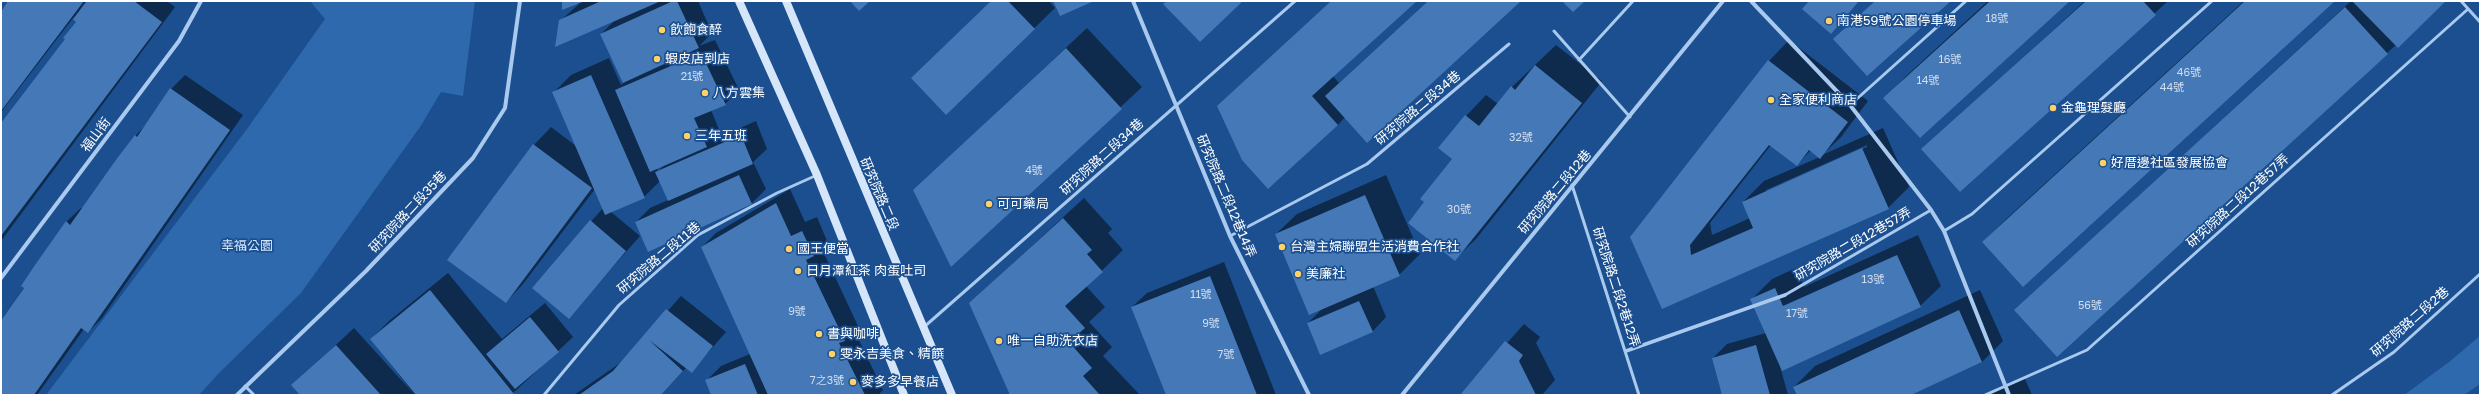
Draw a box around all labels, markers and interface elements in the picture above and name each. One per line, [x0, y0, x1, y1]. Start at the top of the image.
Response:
house number: 18號 [1985, 12, 2009, 26]
place label: 南港59號公園停車場 [1837, 13, 1956, 29]
marker: 南港59號公園停車場 [1824, 16, 1834, 26]
place label: 飲飽食醉 [670, 22, 722, 38]
marker: 飲飽食醉 [657, 25, 667, 35]
place label: 蝦皮店到店 [665, 51, 730, 67]
house number: 16號 [1939, 53, 1961, 67]
marker: 蝦皮店到店 [652, 54, 662, 64]
house number: 46號 [2177, 66, 2201, 80]
street label: 研究院路二段34巷 [1372, 68, 1464, 148]
house number: 21號 [681, 70, 703, 84]
house number: 14號 [1916, 74, 1940, 88]
house number: 44號 [2160, 81, 2184, 95]
place label: 八方雲集 [713, 85, 765, 101]
marker: 八方雲集 [700, 88, 710, 98]
place label: 全家便利商店 [1779, 92, 1857, 108]
marker: 全家便利商店 [1766, 95, 1776, 105]
place label: 金龜理髮廳 [2061, 100, 2126, 116]
marker: 金龜理髮廳 [2048, 103, 2058, 113]
street label: 福山街 [78, 115, 114, 155]
street label: 研究院路二段34巷 [1057, 116, 1147, 198]
place label: 三年五班 [695, 128, 747, 144]
marker: 三年五班 [682, 131, 692, 141]
house number: 32號 [1509, 131, 1533, 145]
street label: 研究院路二段12巷14弄 [1193, 132, 1259, 260]
street label: 研究院路二段12巷 [1515, 147, 1595, 237]
street label: 研究院路二段12巷57弄 [2184, 151, 2292, 251]
street label: 研究院路二段 [857, 155, 901, 233]
place label: 好厝邊社區發展協會 [2111, 155, 2228, 171]
marker: 好厝邊社區發展協會 [2098, 158, 2108, 168]
house number: 4號 [1025, 164, 1043, 178]
street label: 研究院路二段35巷 [366, 168, 450, 256]
place label: 可可藥局 [997, 196, 1049, 212]
marker: 可可藥局 [984, 199, 994, 209]
house number: 30號 [1447, 203, 1471, 217]
street label: 研究院路二段12巷57弄 [1792, 204, 1914, 284]
street label: 研究院路二段11巷 [614, 219, 704, 297]
street label: 研究院路二段2巷12弄 [1589, 225, 1643, 349]
park label: 幸福公園 [221, 238, 273, 254]
place label: 台灣主婦聯盟生活消費合作社 [1290, 239, 1459, 255]
place label: 國王便當 [797, 241, 849, 257]
marker: 台灣主婦聯盟生活消費合作社 [1277, 242, 1287, 252]
marker: 國王便當 [784, 244, 794, 254]
place label: 日月潭紅茶 肉蛋吐司 [806, 263, 926, 279]
marker: 日月潭紅茶 肉蛋吐司 [793, 266, 803, 276]
place label: 美廉社 [1306, 266, 1345, 282]
marker: 美廉社 [1293, 269, 1303, 279]
house number: 13號 [1862, 273, 1884, 287]
street label: 研究院路二段2巷 [2368, 284, 2452, 360]
house number: 11號 [1190, 288, 1212, 302]
house number: 56號 [2078, 299, 2102, 313]
house number: 9號 [788, 305, 806, 319]
house number: 17號 [1786, 307, 1808, 321]
house number: 9號 [1202, 317, 1220, 331]
place label: 書與咖啡 [827, 326, 879, 342]
marker: 書與咖啡 [814, 329, 824, 339]
place label: 唯一自助洗衣店 [1007, 333, 1098, 349]
marker: 唯一自助洗衣店 [994, 336, 1004, 346]
place label: 雯永吉美食、精饌 [840, 346, 944, 362]
house number: 7號 [1218, 348, 1234, 362]
marker: 雯永吉美食、精饌 [827, 349, 837, 359]
house number: 7之3號 [810, 374, 844, 388]
place label: 麥多多早餐店 [861, 374, 939, 390]
marker: 麥多多早餐店 [848, 377, 858, 387]

